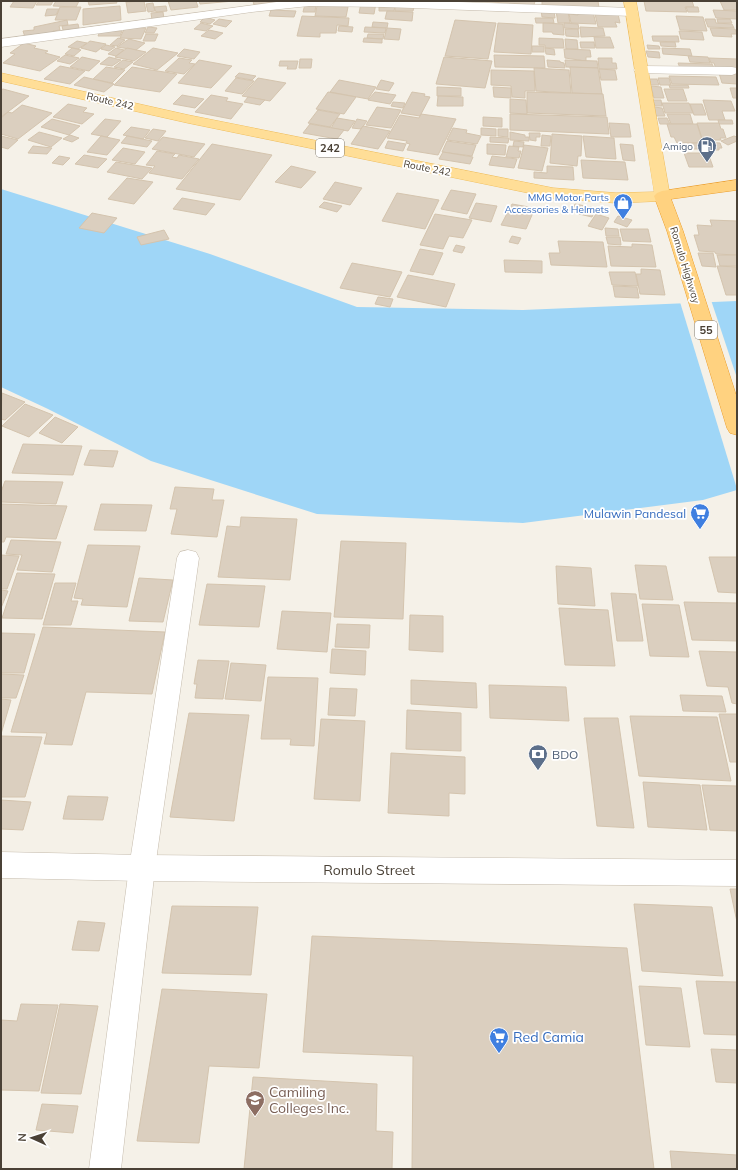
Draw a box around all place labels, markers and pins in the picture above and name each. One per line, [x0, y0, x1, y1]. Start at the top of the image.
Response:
fuel station icon: Amigo [696, 135, 718, 163]
place label: Amigo [663, 140, 693, 153]
place label: MMG Motor Parts Accessories & Helmets [504, 191, 609, 216]
shop icon: MMG Motor Parts Accessories & Helmets [612, 192, 634, 220]
supermarket icon: Mulawin Pandesal [689, 502, 711, 530]
place label: Mulawin Pandesal [584, 506, 686, 521]
bank icon: BDO [527, 743, 549, 771]
place label: BDO [552, 747, 578, 762]
supermarket icon: Red Camia [488, 1026, 510, 1054]
place label: Red Camia [513, 1028, 584, 1046]
place label: Camiling Colleges Inc. [269, 1083, 349, 1117]
school or university icon: Camiling Colleges Inc. [244, 1089, 266, 1117]

